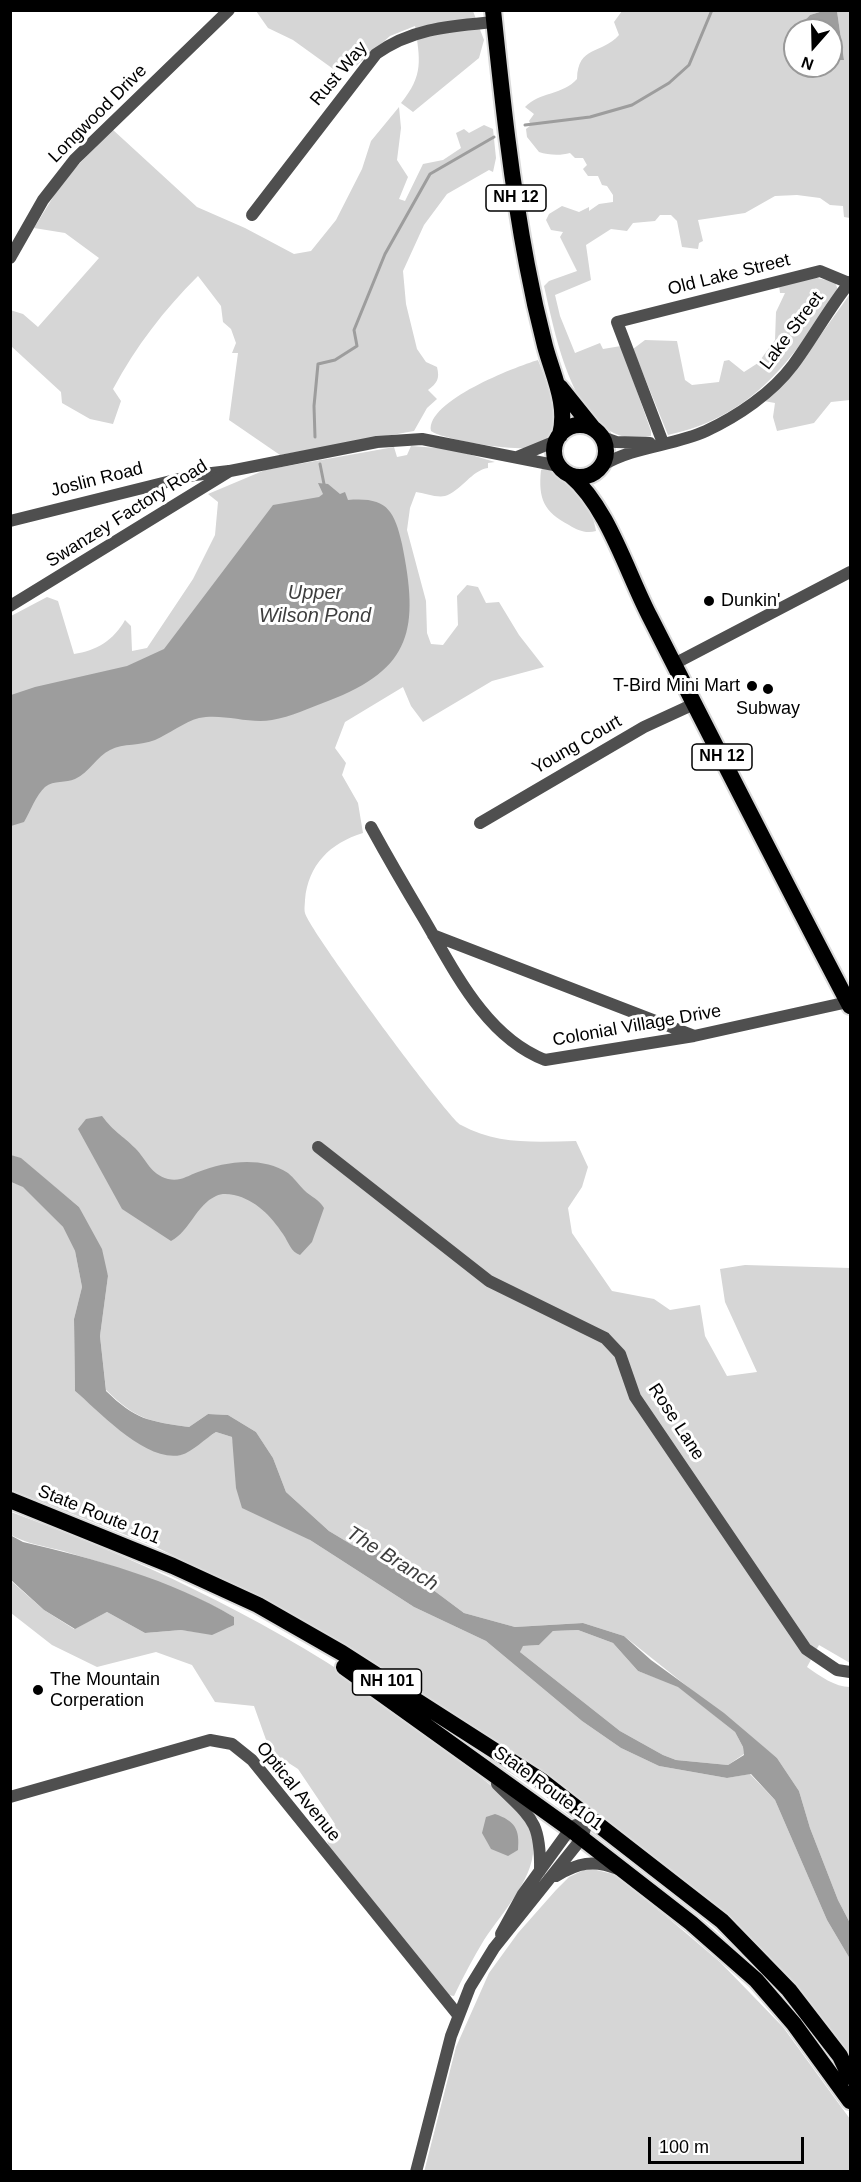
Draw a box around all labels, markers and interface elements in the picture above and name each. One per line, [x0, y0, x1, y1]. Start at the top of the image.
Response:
north arrow [783, 18, 843, 78]
street label: Rust Way [306, 37, 372, 111]
text: N [799, 54, 816, 73]
street label: Longwood Drive [44, 60, 152, 168]
road number: NH 12 [486, 185, 546, 211]
street label: Old Lake Street [666, 249, 792, 301]
street label: Lake Street [756, 288, 828, 374]
street label: Swanzey Factory Road [42, 456, 212, 572]
street label: Joslin Road [49, 458, 145, 502]
water label: Upper Wilson Pond [259, 581, 371, 628]
place label: Dunkin' [721, 590, 780, 612]
marker: Dunkin' [702, 594, 716, 608]
place label: T-Bird Mini Mart [613, 675, 740, 697]
marker: T-Bird Mini Mart [745, 679, 759, 693]
marker: Subway [761, 682, 775, 696]
place label: Subway [736, 698, 800, 720]
street label: Young Court [529, 711, 625, 779]
road number: NH 12 [692, 744, 752, 770]
street label: Colonial Village Drive [551, 1001, 723, 1051]
street label: Rose Lane [643, 1380, 709, 1464]
street label: State Route 101 [35, 1481, 163, 1549]
water label: The Branch [342, 1521, 442, 1597]
place label: The Mountain Corperation [50, 1669, 160, 1712]
road number: NH 101 [352, 1669, 422, 1695]
marker: The Mountain Corperation [31, 1683, 45, 1697]
street label: Optical Avenue [251, 1738, 345, 1846]
street label: State Route 101 [489, 1742, 607, 1836]
scale bar [651, 2125, 807, 2163]
text: 100 m [659, 2137, 709, 2157]

